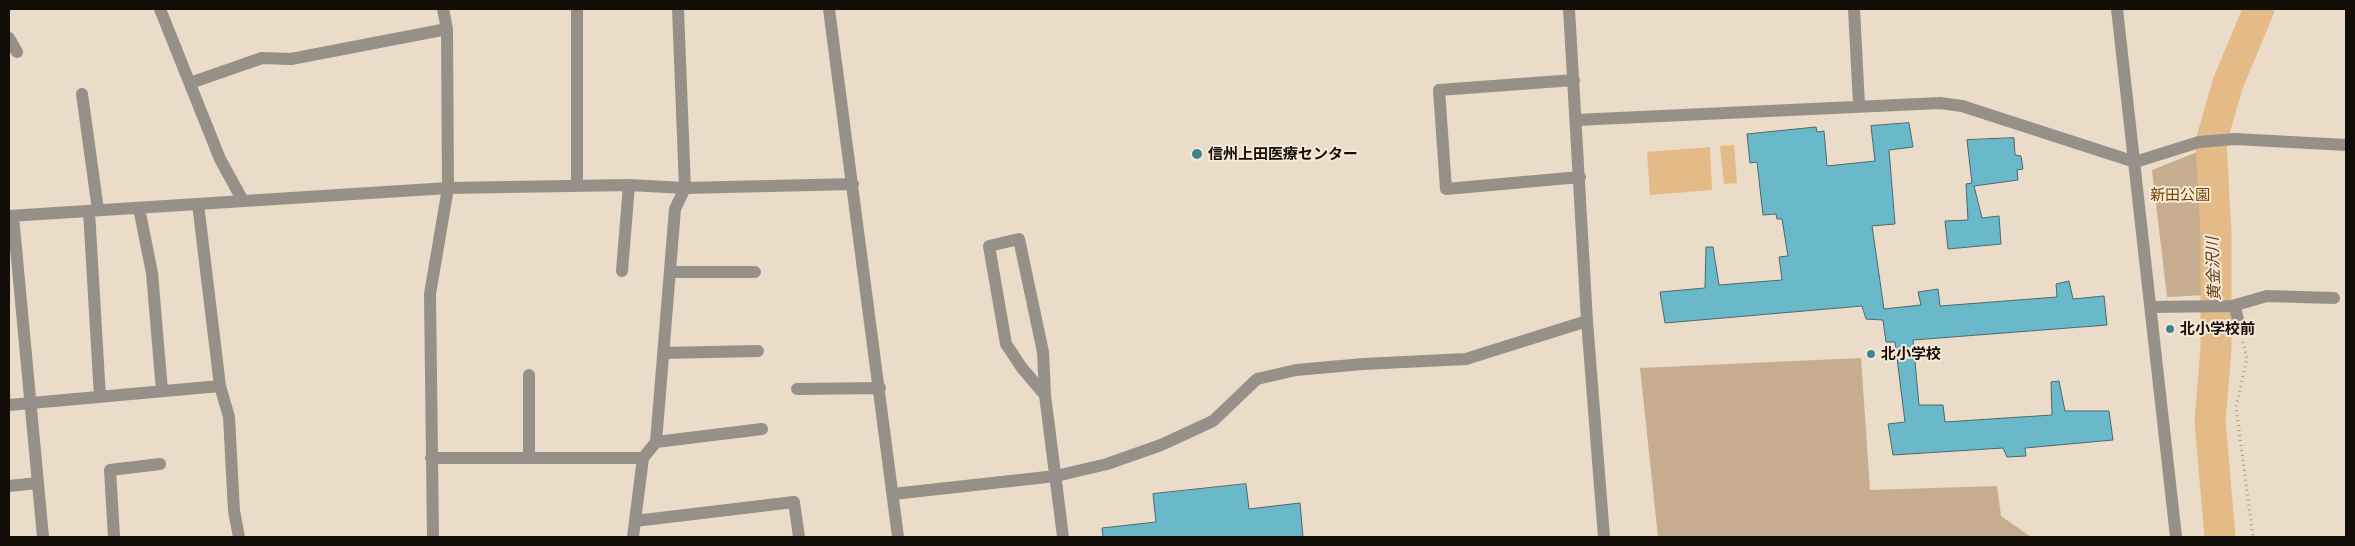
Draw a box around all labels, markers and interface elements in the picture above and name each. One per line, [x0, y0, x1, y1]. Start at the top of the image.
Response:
place label: 信州上田医療センター [1208, 145, 1358, 163]
marker: 信州上田医療センター [1190, 147, 1204, 161]
park label: 新田公園 [2150, 186, 2210, 204]
water label: 黄金沢川 [2203, 237, 2225, 301]
place label: 北小学校前 [2180, 320, 2255, 338]
marker: 北小学校前 [2164, 323, 2176, 335]
place label: 北小学校 [1881, 345, 1941, 363]
marker: 北小学校 [1865, 348, 1877, 360]

